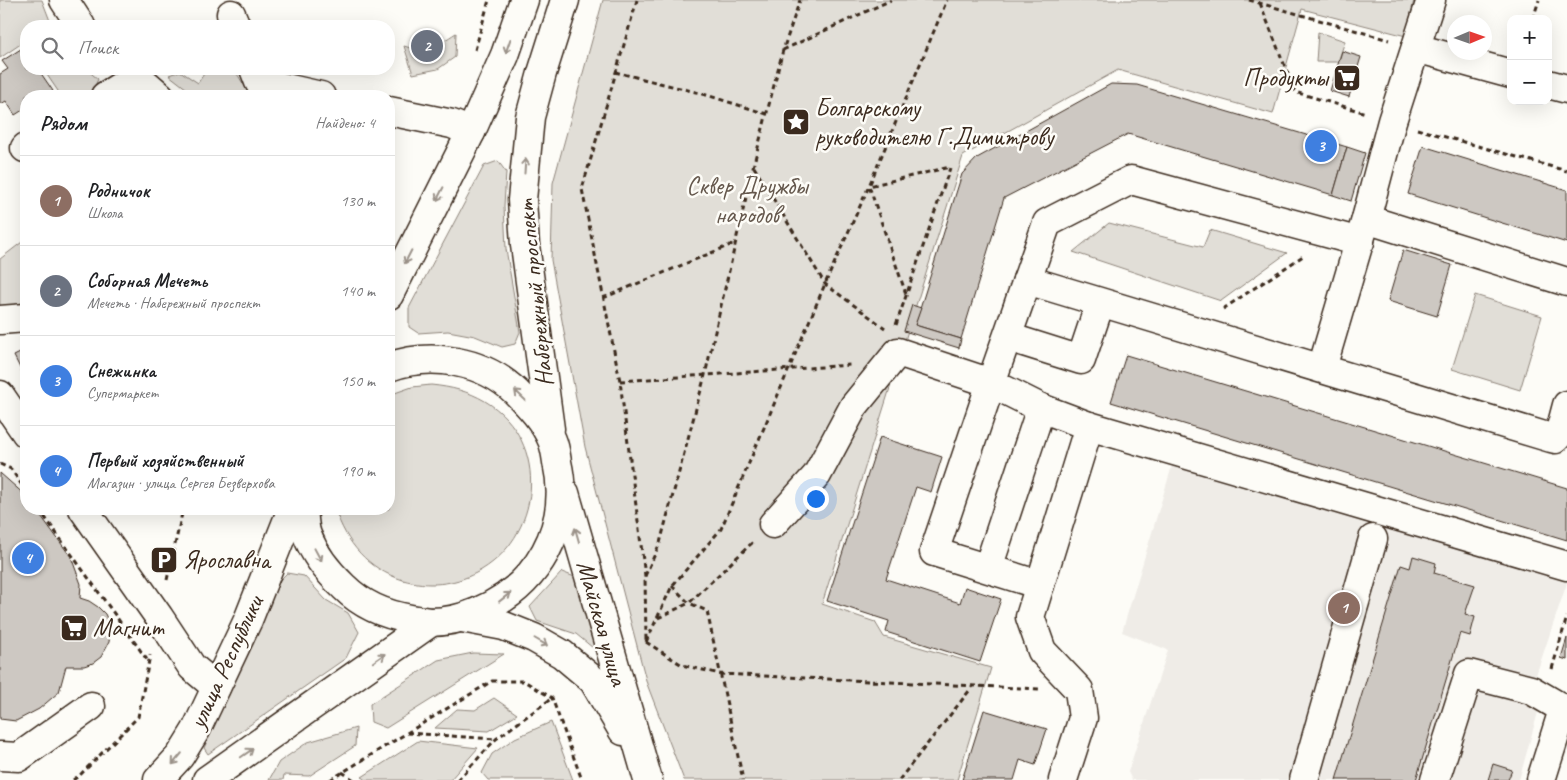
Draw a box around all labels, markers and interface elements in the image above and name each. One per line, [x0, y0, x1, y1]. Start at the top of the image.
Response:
north arrow [1447, 15, 1492, 60]
map controls [1507, 15, 1552, 105]
button: + [1507, 15, 1552, 60]
search box [20, 20, 395, 75]
pin: 2 [411, 27, 443, 65]
icon: search [38, 34, 66, 62]
text: Поиск [78, 36, 118, 60]
one-way arrow [503, 38, 513, 54]
button: − [1507, 60, 1552, 105]
place label: Продукты [1243, 62, 1330, 94]
supermarket icon: Продукты [1332, 63, 1362, 93]
place label: Болгарскому руководителю Г.Димитрову [815, 92, 1056, 153]
place icon: Болгарскому руководителю Г.Димитрову [781, 107, 811, 137]
text: Рядом [40, 110, 87, 136]
text: Найдено: 4 [315, 113, 375, 133]
pin: 3 [1305, 127, 1337, 165]
one-way arrow [520, 158, 529, 174]
park label: Сквер Дружбы народов [686, 170, 810, 231]
text: Родничок [87, 179, 149, 203]
one-way arrow [435, 186, 445, 201]
text: 1 [52, 191, 60, 211]
text: 130 m [341, 191, 375, 211]
street label: Набережный проспект [509, 197, 561, 388]
text: Школа [87, 203, 122, 223]
one-way arrow [403, 249, 412, 264]
text: Соборная Мечеть [87, 269, 207, 293]
text: 2 [52, 281, 60, 301]
text: 140 m [341, 281, 375, 301]
text: Мечеть · Набережный проспект [87, 293, 260, 313]
text: Снежинка [87, 359, 155, 383]
text: 3 [52, 371, 60, 391]
text: 150 m [341, 371, 375, 391]
text: Супермаркет [87, 383, 158, 403]
one-way arrow [513, 389, 526, 401]
text: Первый хозяйственный [87, 449, 244, 473]
text: 4 [52, 461, 60, 481]
text: 190 m [341, 461, 375, 481]
text: Магазин · улица Сергея Безверхова [87, 473, 274, 493]
your location [803, 486, 829, 512]
one-way arrow [572, 527, 581, 543]
pin: 4 [12, 539, 44, 577]
place label: Ярославна [183, 544, 272, 576]
parking icon: Ярославна [149, 545, 179, 575]
one-way arrow [313, 547, 323, 561]
street label: Майская улица [569, 557, 636, 691]
street label: улица Республики [180, 589, 271, 735]
pin: 1 [1328, 589, 1360, 627]
one-way arrow [498, 591, 511, 602]
place label: Магнит [93, 612, 165, 644]
supermarket icon: Магнит [59, 613, 89, 643]
one-way arrow [534, 637, 549, 647]
one-way arrow [372, 653, 386, 663]
one-way arrow [240, 748, 254, 758]
one-way arrow [171, 752, 182, 765]

